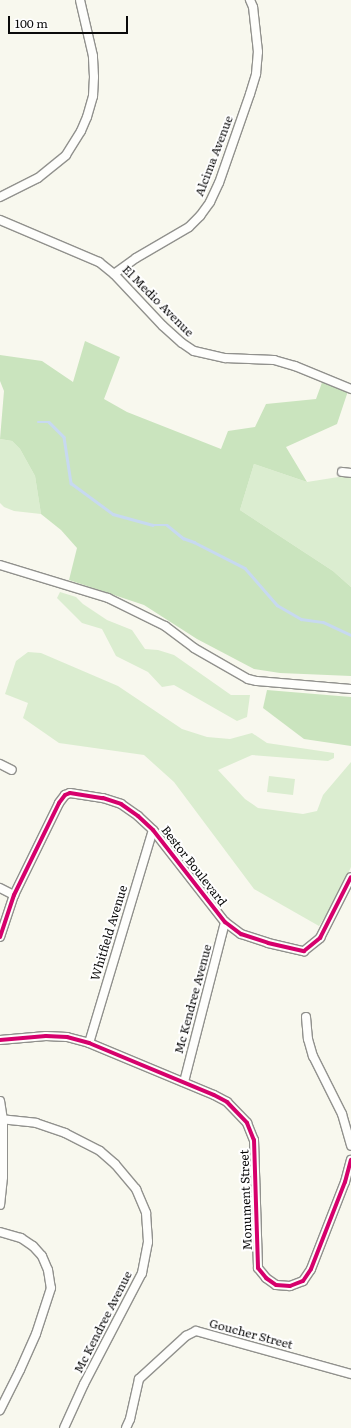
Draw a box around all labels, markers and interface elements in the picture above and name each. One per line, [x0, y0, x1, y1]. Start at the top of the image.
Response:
scale bar [10, 8, 130, 34]
text: 100 m [15, 14, 48, 32]
street label: Alcima Avenue [192, 114, 236, 198]
street label: El Medio Avenue [119, 262, 197, 340]
street label: Bestor Boulevard [158, 823, 230, 909]
street label: Whitfield Avenue [88, 884, 130, 982]
street label: Mc Kendree Avenue [171, 943, 215, 1055]
street label: Monument Street [237, 1149, 255, 1251]
street label: Mc Kendree Avenue [71, 1268, 135, 1376]
street label: Goucher Street [208, 1316, 294, 1352]

